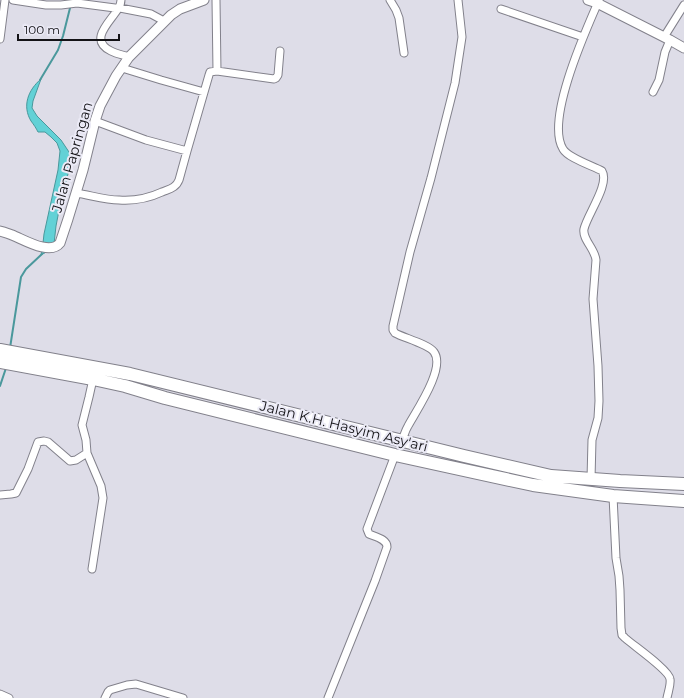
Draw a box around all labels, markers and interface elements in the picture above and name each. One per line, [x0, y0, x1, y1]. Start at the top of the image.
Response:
scale bar [18, 16, 119, 42]
text: 100 m [24, 22, 60, 37]
street label: Jalan Papringan [47, 100, 96, 215]
street label: Jalan K.H. Hasyim Asy'ari [257, 396, 430, 456]

